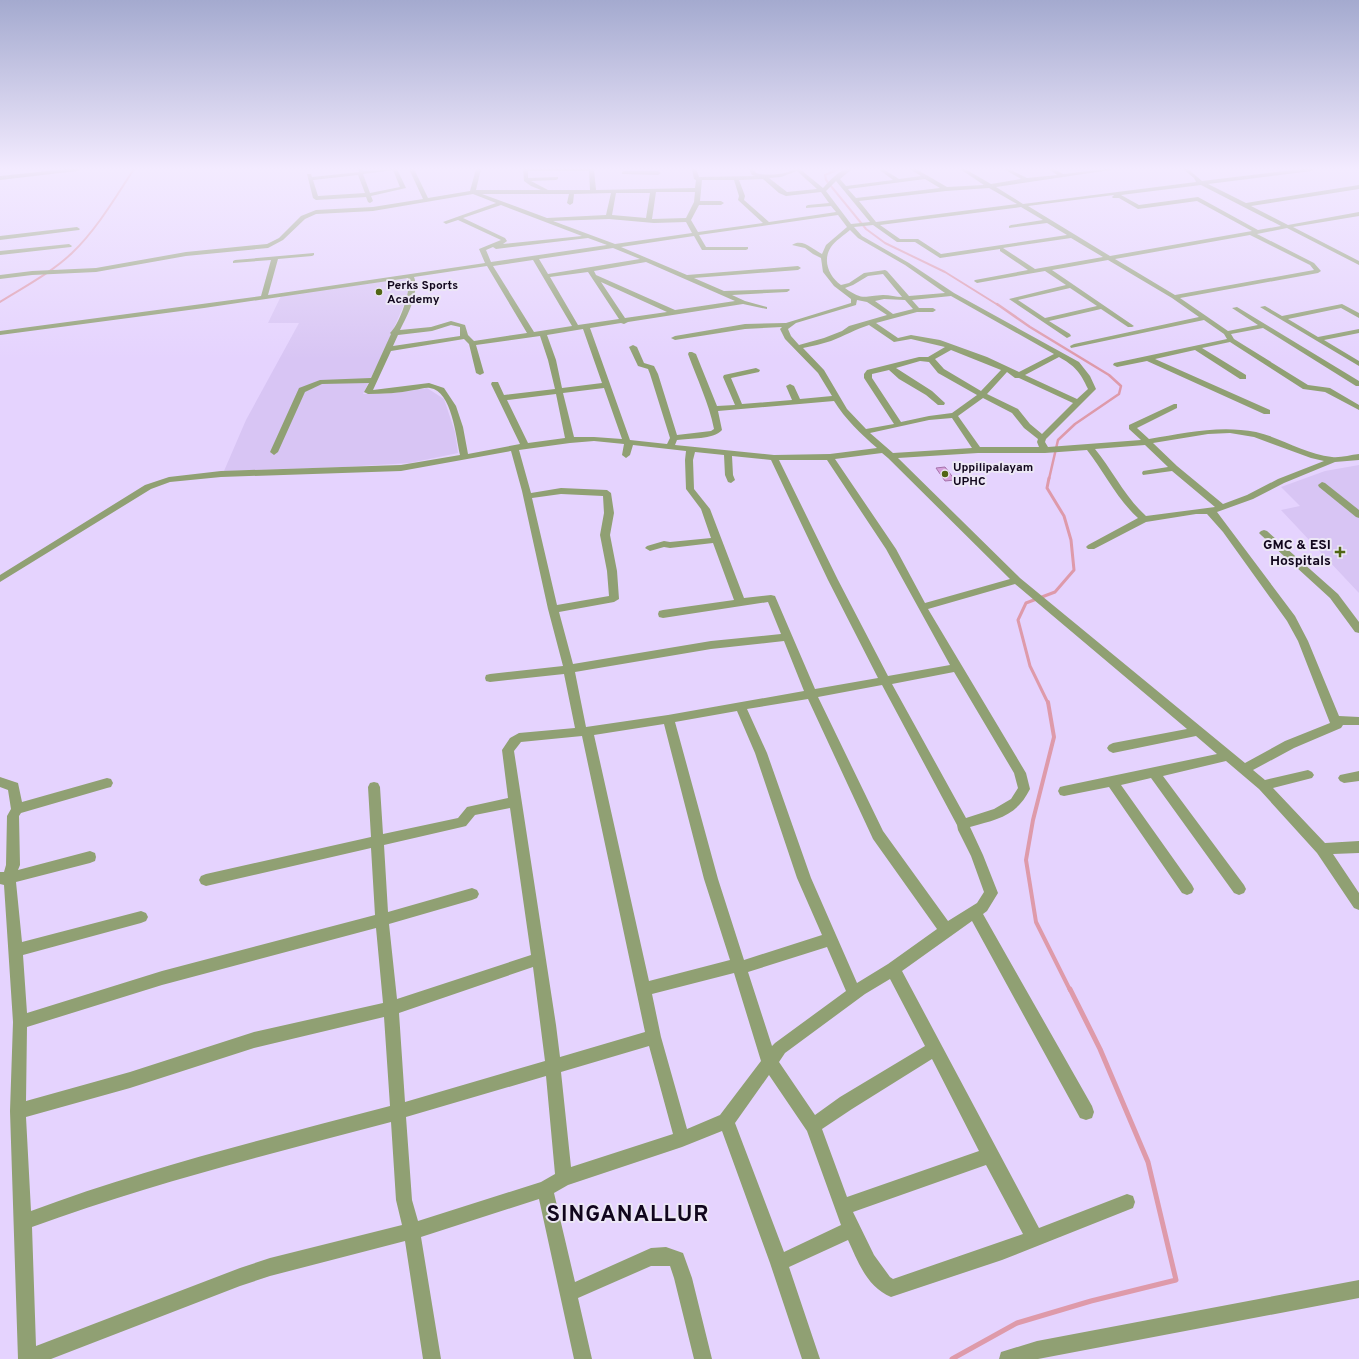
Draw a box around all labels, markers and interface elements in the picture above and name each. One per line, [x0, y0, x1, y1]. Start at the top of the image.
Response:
place label: Perks Sports Academy [387, 278, 458, 308]
marker: Perks Sports Academy [374, 287, 384, 297]
place label: Uppilipalayam UPHC [953, 460, 1033, 490]
marker: Uppilipalayam UPHC [940, 469, 950, 479]
place label: GMC & ESI Hospitals [1263, 537, 1331, 570]
marker: GMC & ESI Hospitals [1334, 546, 1346, 558]
district label: SINGANALLUR [546, 1202, 710, 1229]

